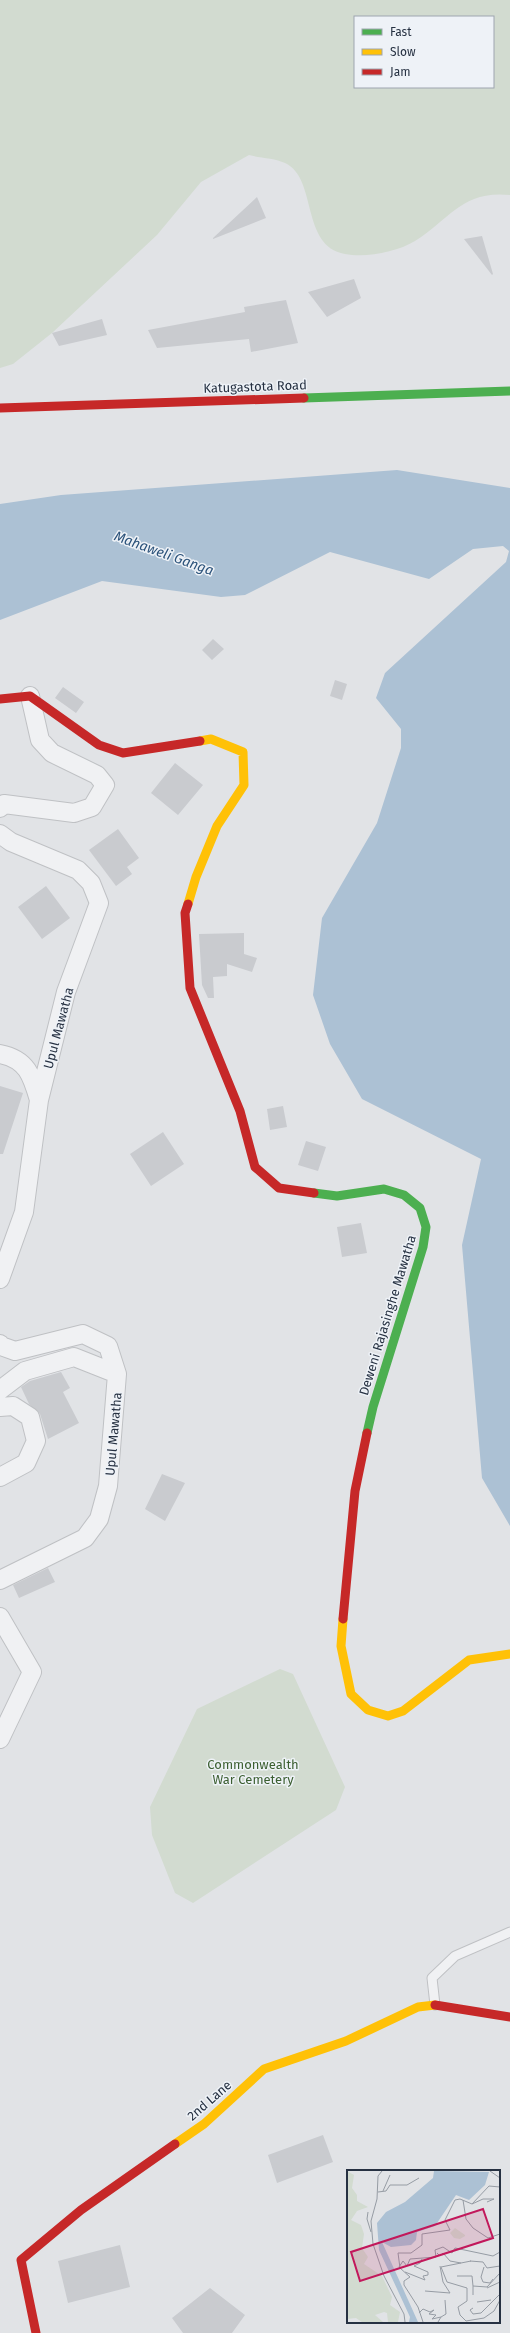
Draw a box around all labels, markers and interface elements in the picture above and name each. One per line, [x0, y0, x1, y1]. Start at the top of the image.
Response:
legend [354, 16, 494, 88]
text: Fast [390, 25, 412, 39]
text: Slow [390, 45, 416, 59]
text: Jam [390, 65, 410, 79]
street label: Katugastota Road [203, 377, 307, 396]
water label: Mahaweli Ganga [112, 528, 216, 579]
street label: Upul Mawatha [40, 986, 77, 1071]
street label: Deweni Rajasinghe Mawatha [356, 1233, 419, 1397]
street label: Upul Mawatha [102, 1392, 125, 1476]
park label: Commonwealth War Cemetery [207, 1757, 299, 1787]
street label: 2nd Lane [184, 2077, 234, 2124]
inset map [347, 2170, 500, 2323]

